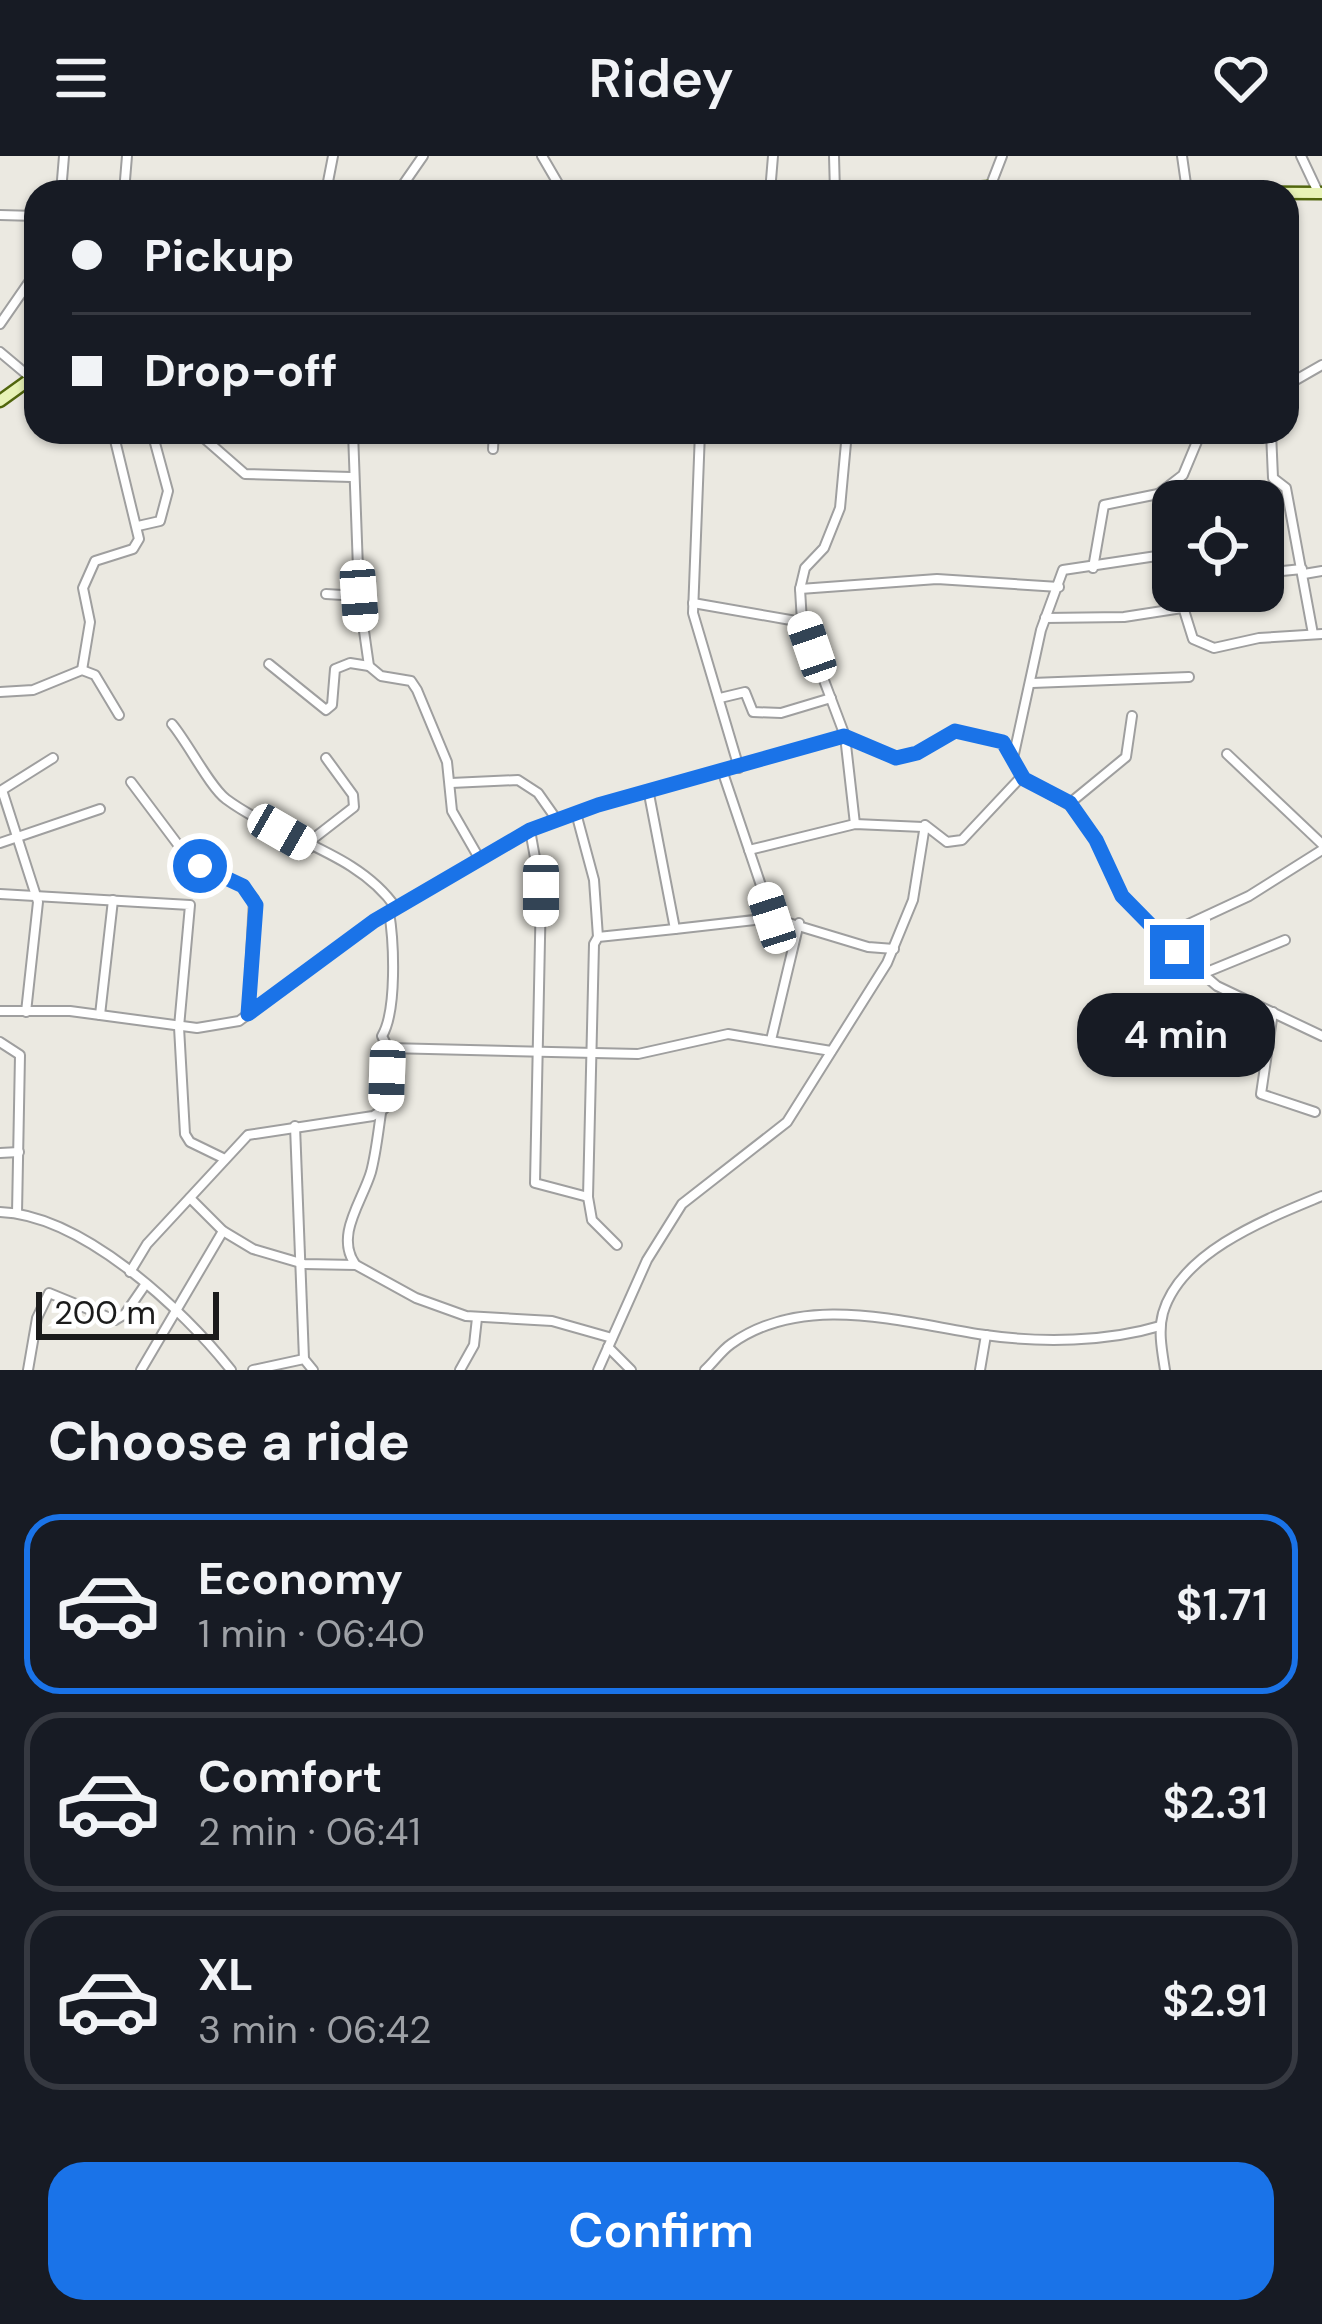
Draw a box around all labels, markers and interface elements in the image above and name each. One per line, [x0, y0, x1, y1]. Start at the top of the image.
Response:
text: Ridey [588, 43, 734, 114]
icon: menu [48, 45, 114, 111]
icon: heart [1208, 45, 1274, 111]
text: Pickup [144, 226, 294, 285]
text: Drop-off [144, 341, 338, 400]
map controls [1152, 480, 1284, 612]
button: locate [1152, 480, 1284, 612]
car [339, 559, 379, 633]
car [783, 607, 841, 687]
car [242, 798, 322, 866]
route start [173, 839, 227, 893]
car [523, 855, 559, 927]
car [744, 878, 800, 958]
route end [1150, 925, 1204, 979]
callout: 4 min [1078, 994, 1276, 1078]
text: 4 min [1124, 1009, 1228, 1060]
car [368, 1039, 406, 1113]
scale bar [36, 1286, 219, 1339]
text: 200 m [54, 1291, 156, 1334]
text: Choose a ride [48, 1406, 410, 1477]
text: Economy [198, 1549, 403, 1608]
icon: car [54, 1550, 162, 1658]
text: $1.71 [1176, 1575, 1268, 1634]
text: 1 min · 06:40 [198, 1608, 425, 1659]
text: Comfort [198, 1747, 382, 1806]
icon: car [54, 1748, 162, 1856]
text: $2.31 [1162, 1773, 1268, 1832]
text: 2 min · 06:41 [198, 1806, 421, 1857]
text: XL [198, 1945, 253, 2004]
icon: car [54, 1946, 162, 2054]
text: $2.91 [1162, 1971, 1268, 2030]
text: 3 min · 06:42 [198, 2004, 432, 2055]
button: Confirm [48, 2162, 1274, 2300]

